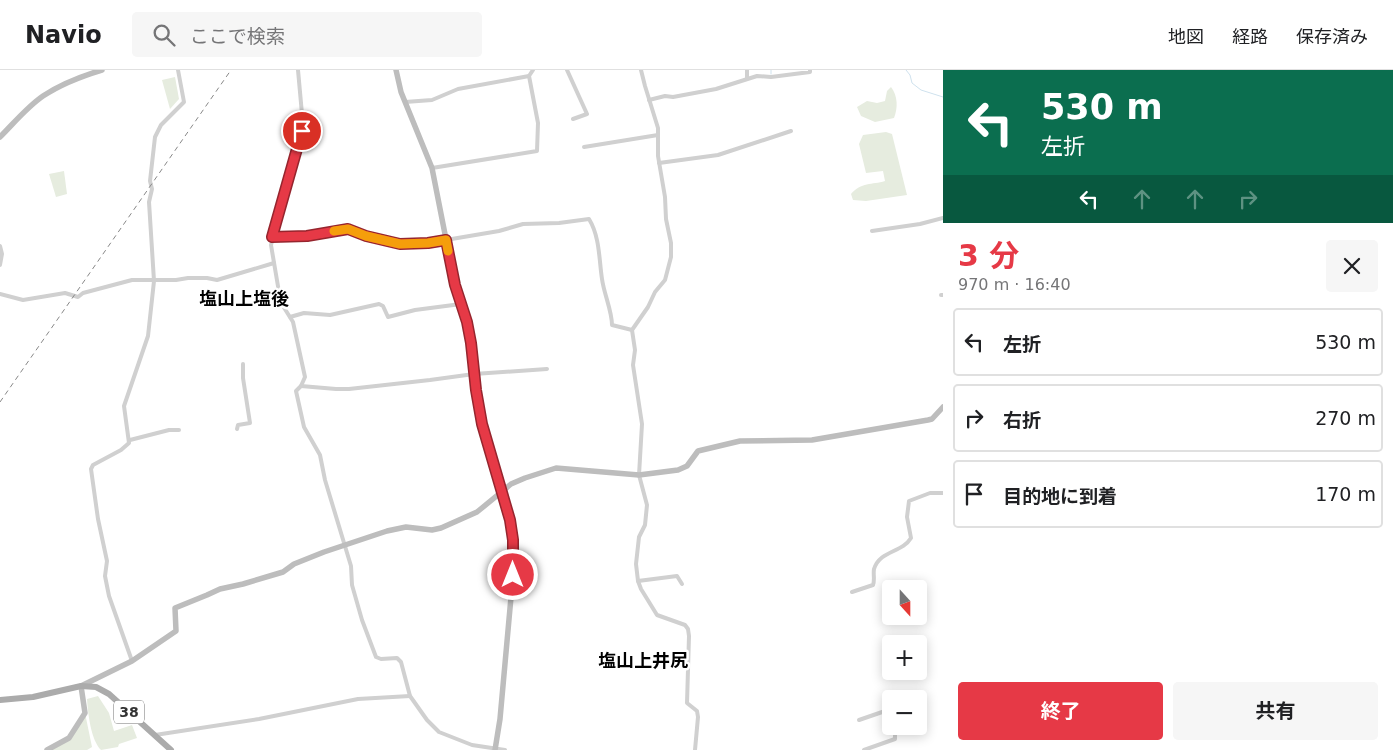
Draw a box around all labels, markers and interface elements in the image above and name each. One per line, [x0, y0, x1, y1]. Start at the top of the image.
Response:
search box [132, 12, 482, 57]
text: Navio [25, 21, 102, 49]
icon: search [150, 21, 178, 49]
text: ここで検索 [190, 25, 285, 47]
text: 地図 [1168, 26, 1204, 47]
text: 経路 [1232, 26, 1268, 47]
text: 保存済み [1296, 26, 1368, 47]
text: 530 m [1041, 87, 1163, 127]
icon: left [958, 90, 1023, 155]
pin [281, 110, 323, 152]
icon: arrive [288, 117, 316, 145]
text: 左折 [1041, 134, 1085, 159]
icon: left [1075, 185, 1103, 213]
icon: ahead [1128, 185, 1156, 213]
icon: ahead [1181, 185, 1209, 213]
icon: right [1234, 185, 1262, 213]
text: 3 分 [958, 238, 1019, 273]
button: close [1326, 240, 1378, 292]
text: 970 m · 16:40 [958, 275, 1071, 294]
district label: 塩山上塩後 [199, 288, 289, 309]
icon: left [960, 328, 988, 356]
text: 530 m [1315, 331, 1376, 353]
text: 左折 [1003, 333, 1041, 355]
icon: right [960, 404, 988, 432]
text: 270 m [1315, 407, 1376, 429]
text: 右折 [1003, 409, 1041, 431]
icon: arrive [960, 480, 988, 508]
text: 170 m [1315, 483, 1376, 505]
text: 目的地に到着 [1003, 485, 1117, 507]
position arrow [486, 548, 538, 600]
north arrow [882, 580, 928, 625]
map controls [882, 580, 927, 735]
button: + [882, 635, 927, 680]
district label: 塩山上井尻 [598, 650, 688, 671]
button: 終了 [958, 682, 1163, 740]
button: 共有 [1173, 682, 1378, 740]
button: − [882, 690, 927, 735]
road number: 38 [114, 700, 144, 724]

